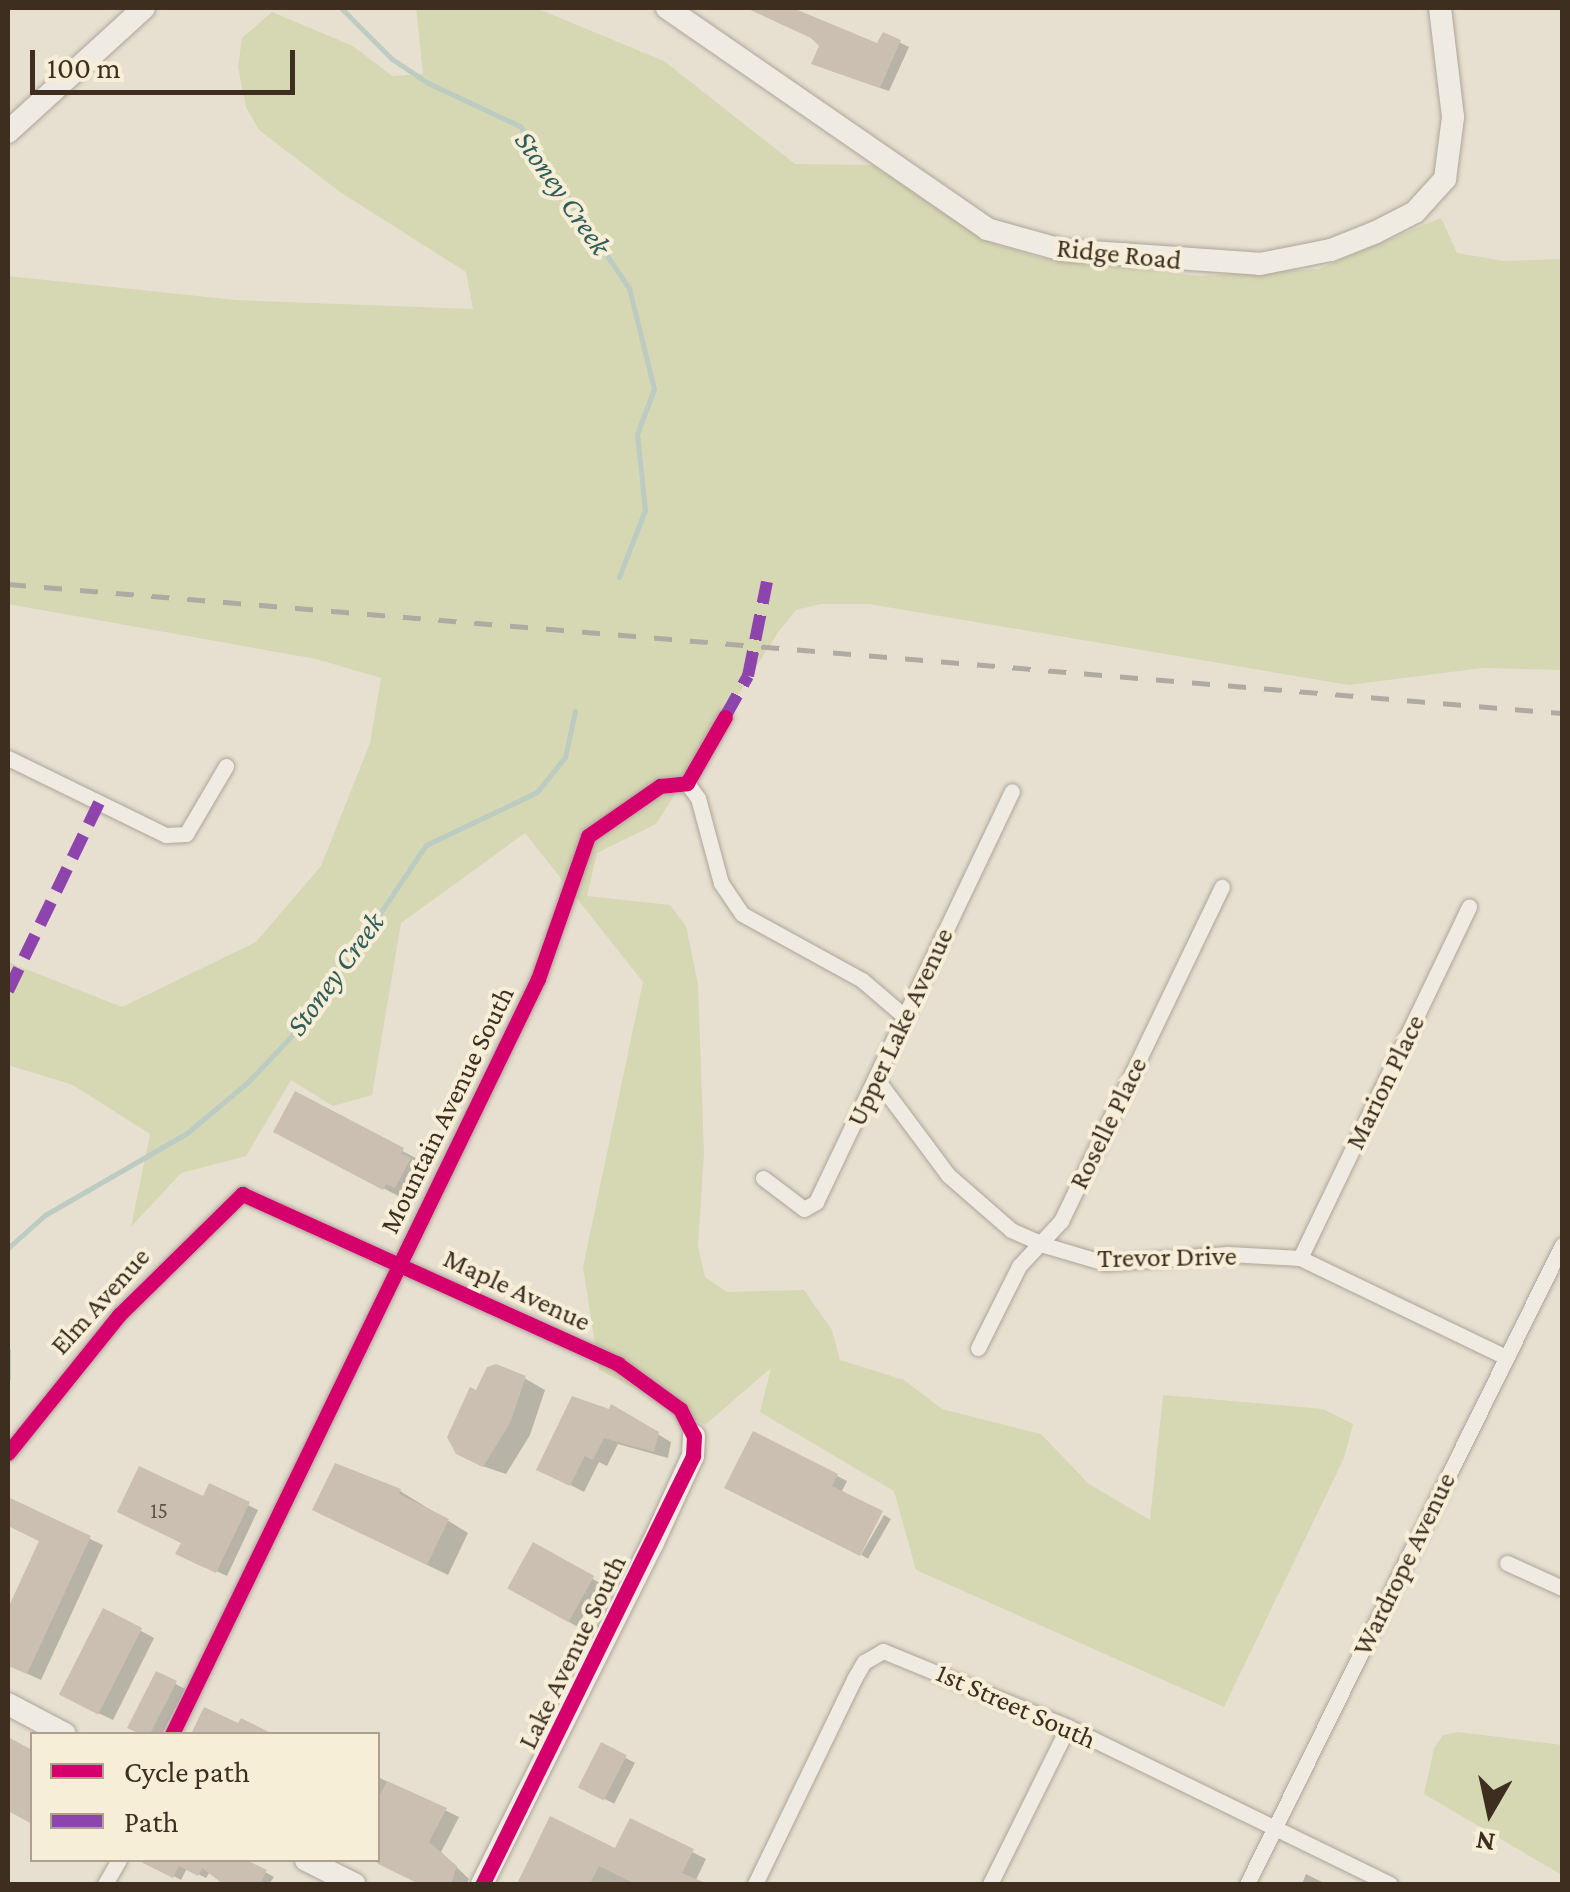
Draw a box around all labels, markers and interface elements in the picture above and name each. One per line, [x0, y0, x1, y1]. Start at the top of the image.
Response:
scale bar [35, 30, 300, 92]
text: 100 m [47, 51, 121, 84]
water label: Stoney Creek [507, 124, 619, 262]
street label: Ridge Road [1055, 231, 1183, 277]
water label: Stoney Creek [278, 905, 392, 1043]
street label: Upper Lake Avenue [839, 922, 961, 1132]
street label: Mountain Avenue South [373, 981, 521, 1239]
street label: Marion Place [1338, 1009, 1432, 1155]
street label: Roselle Place [1062, 1051, 1154, 1195]
street label: Trevor Drive [1097, 1239, 1237, 1275]
street label: Elm Avenue [43, 1240, 157, 1362]
street label: Maple Avenue [438, 1241, 596, 1339]
street label: Wardrope Avenue [1345, 1467, 1463, 1661]
house number: 15 [150, 1498, 168, 1524]
street label: Lake Avenue South [511, 1550, 633, 1754]
street label: 1st Street South [931, 1656, 1101, 1756]
legend [30, 1732, 380, 1862]
text: Cycle path [124, 1755, 250, 1788]
north arrow [1440, 1762, 1540, 1862]
text: Path [124, 1805, 179, 1838]
text: N [1473, 1825, 1497, 1859]

